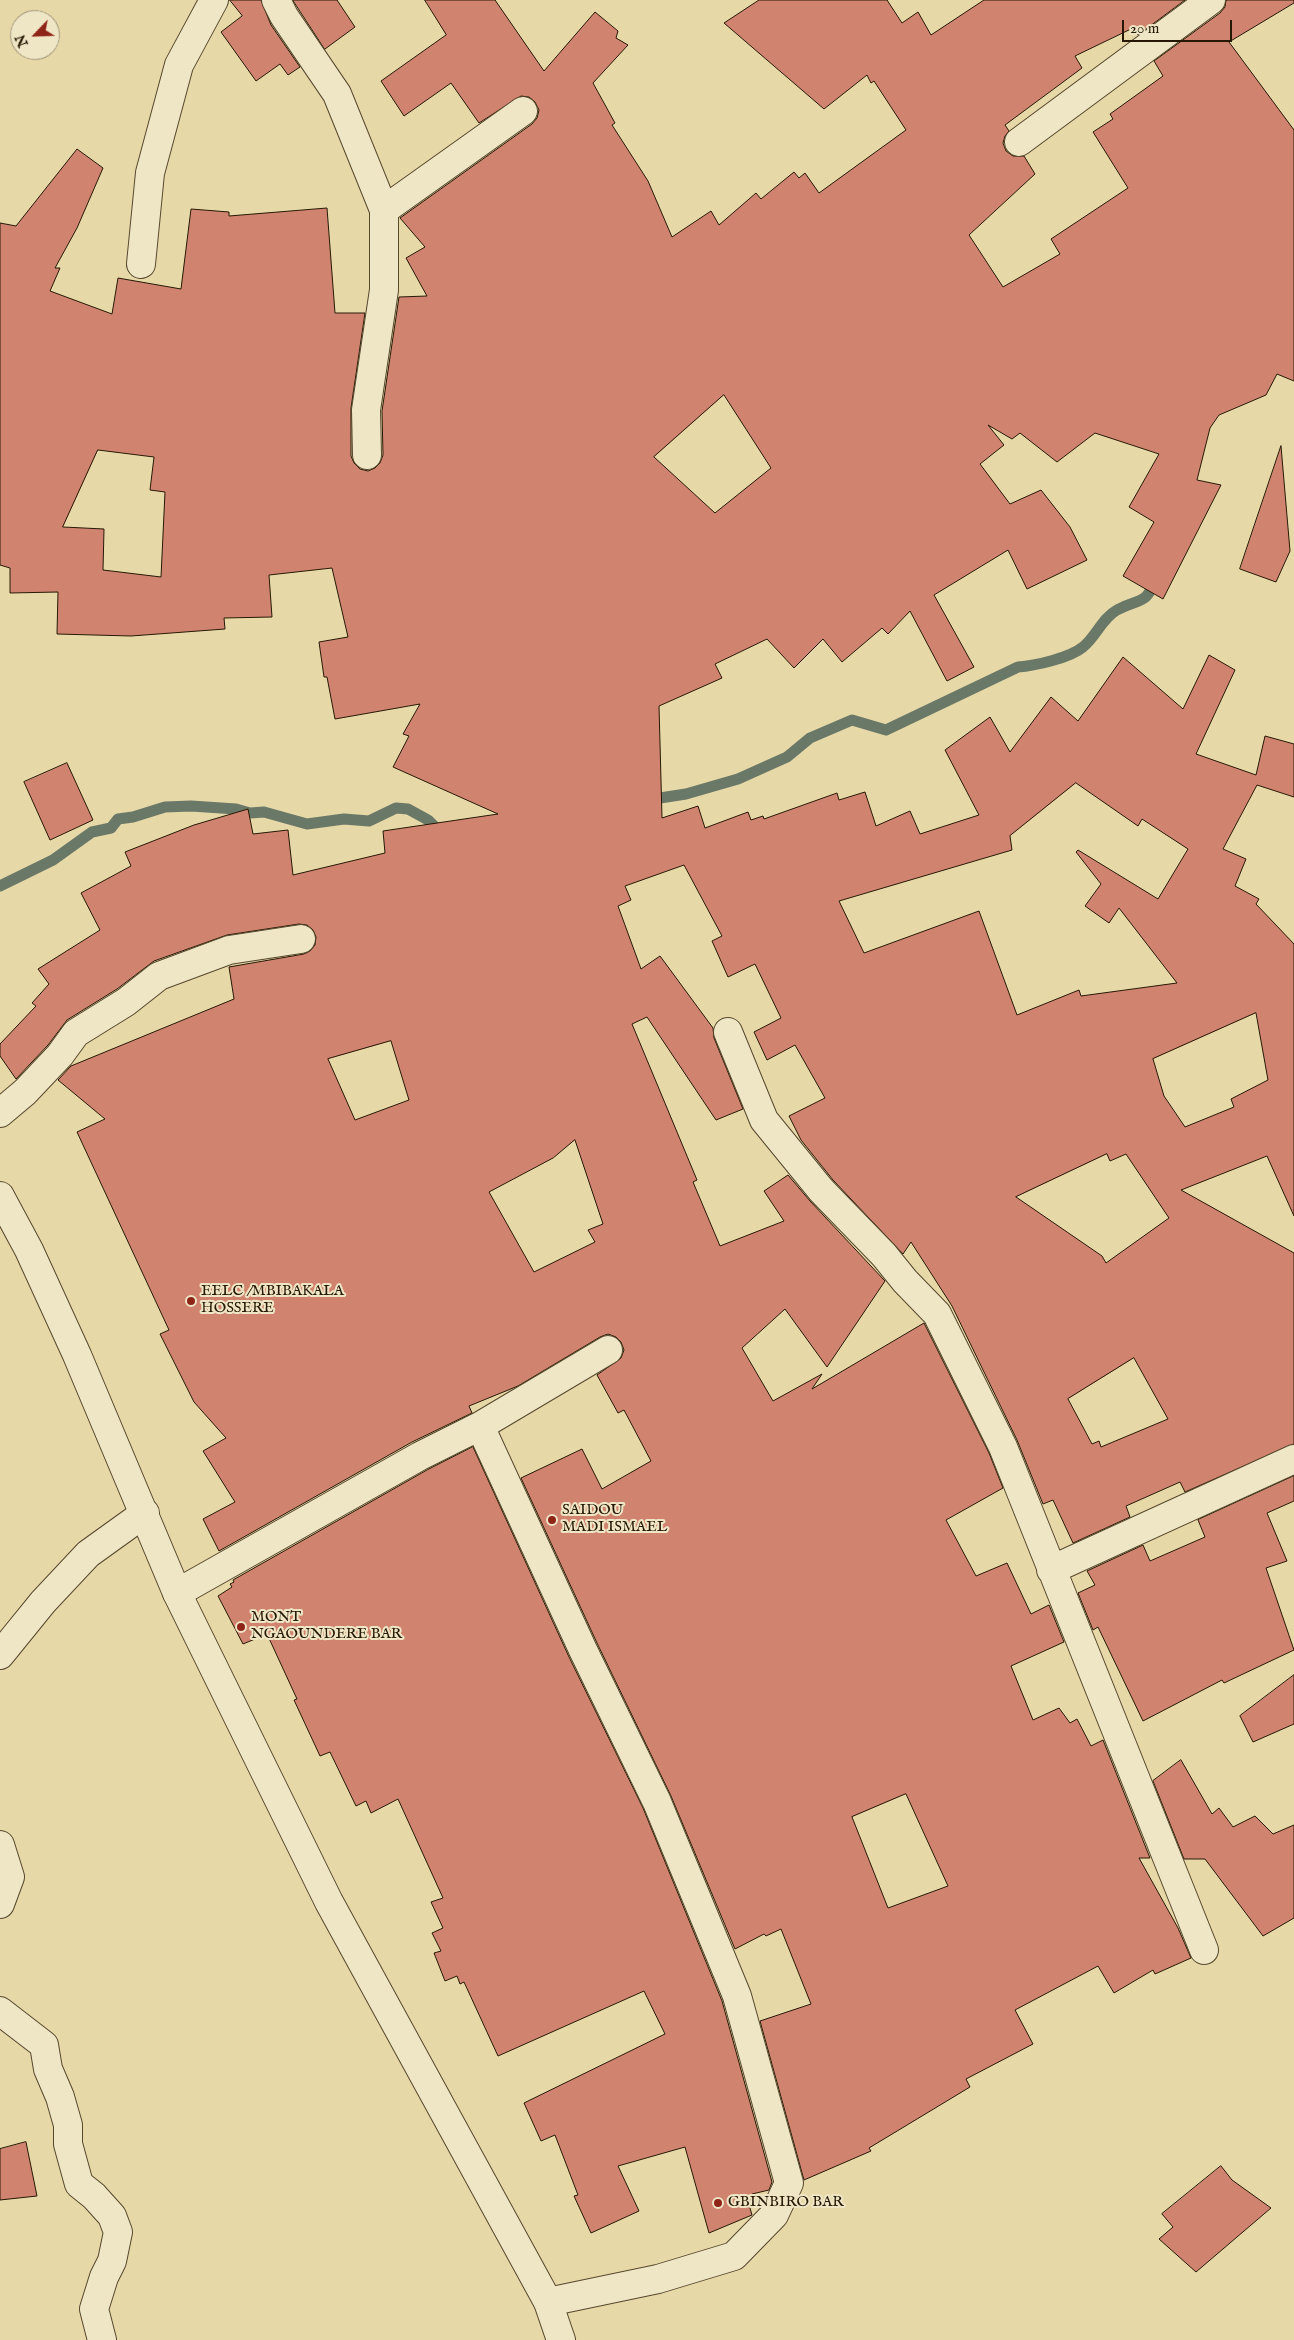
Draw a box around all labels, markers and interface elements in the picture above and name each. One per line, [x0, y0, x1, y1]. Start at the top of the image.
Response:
north arrow [10, 10, 60, 60]
scale bar [1124, 10, 1234, 42]
text: 20 m [1130, 19, 1159, 38]
text: N [12, 31, 33, 50]
place label: EELC /MBIBAKALA HOSSERE [201, 1283, 344, 1318]
marker: EELC /MBIBAKALA HOSSERE [185, 1295, 197, 1307]
place label: SAIDOU MADI ISMAEL [562, 1502, 667, 1537]
marker: SAIDOU MADI ISMAEL [546, 1514, 558, 1526]
place label: MONT NGAOUNDERE BAR [251, 1609, 402, 1644]
marker: MONT NGAOUNDERE BAR [235, 1621, 247, 1633]
place label: GBINBIRO BAR [728, 2194, 844, 2212]
marker: GBINBIRO BAR [712, 2197, 724, 2209]

